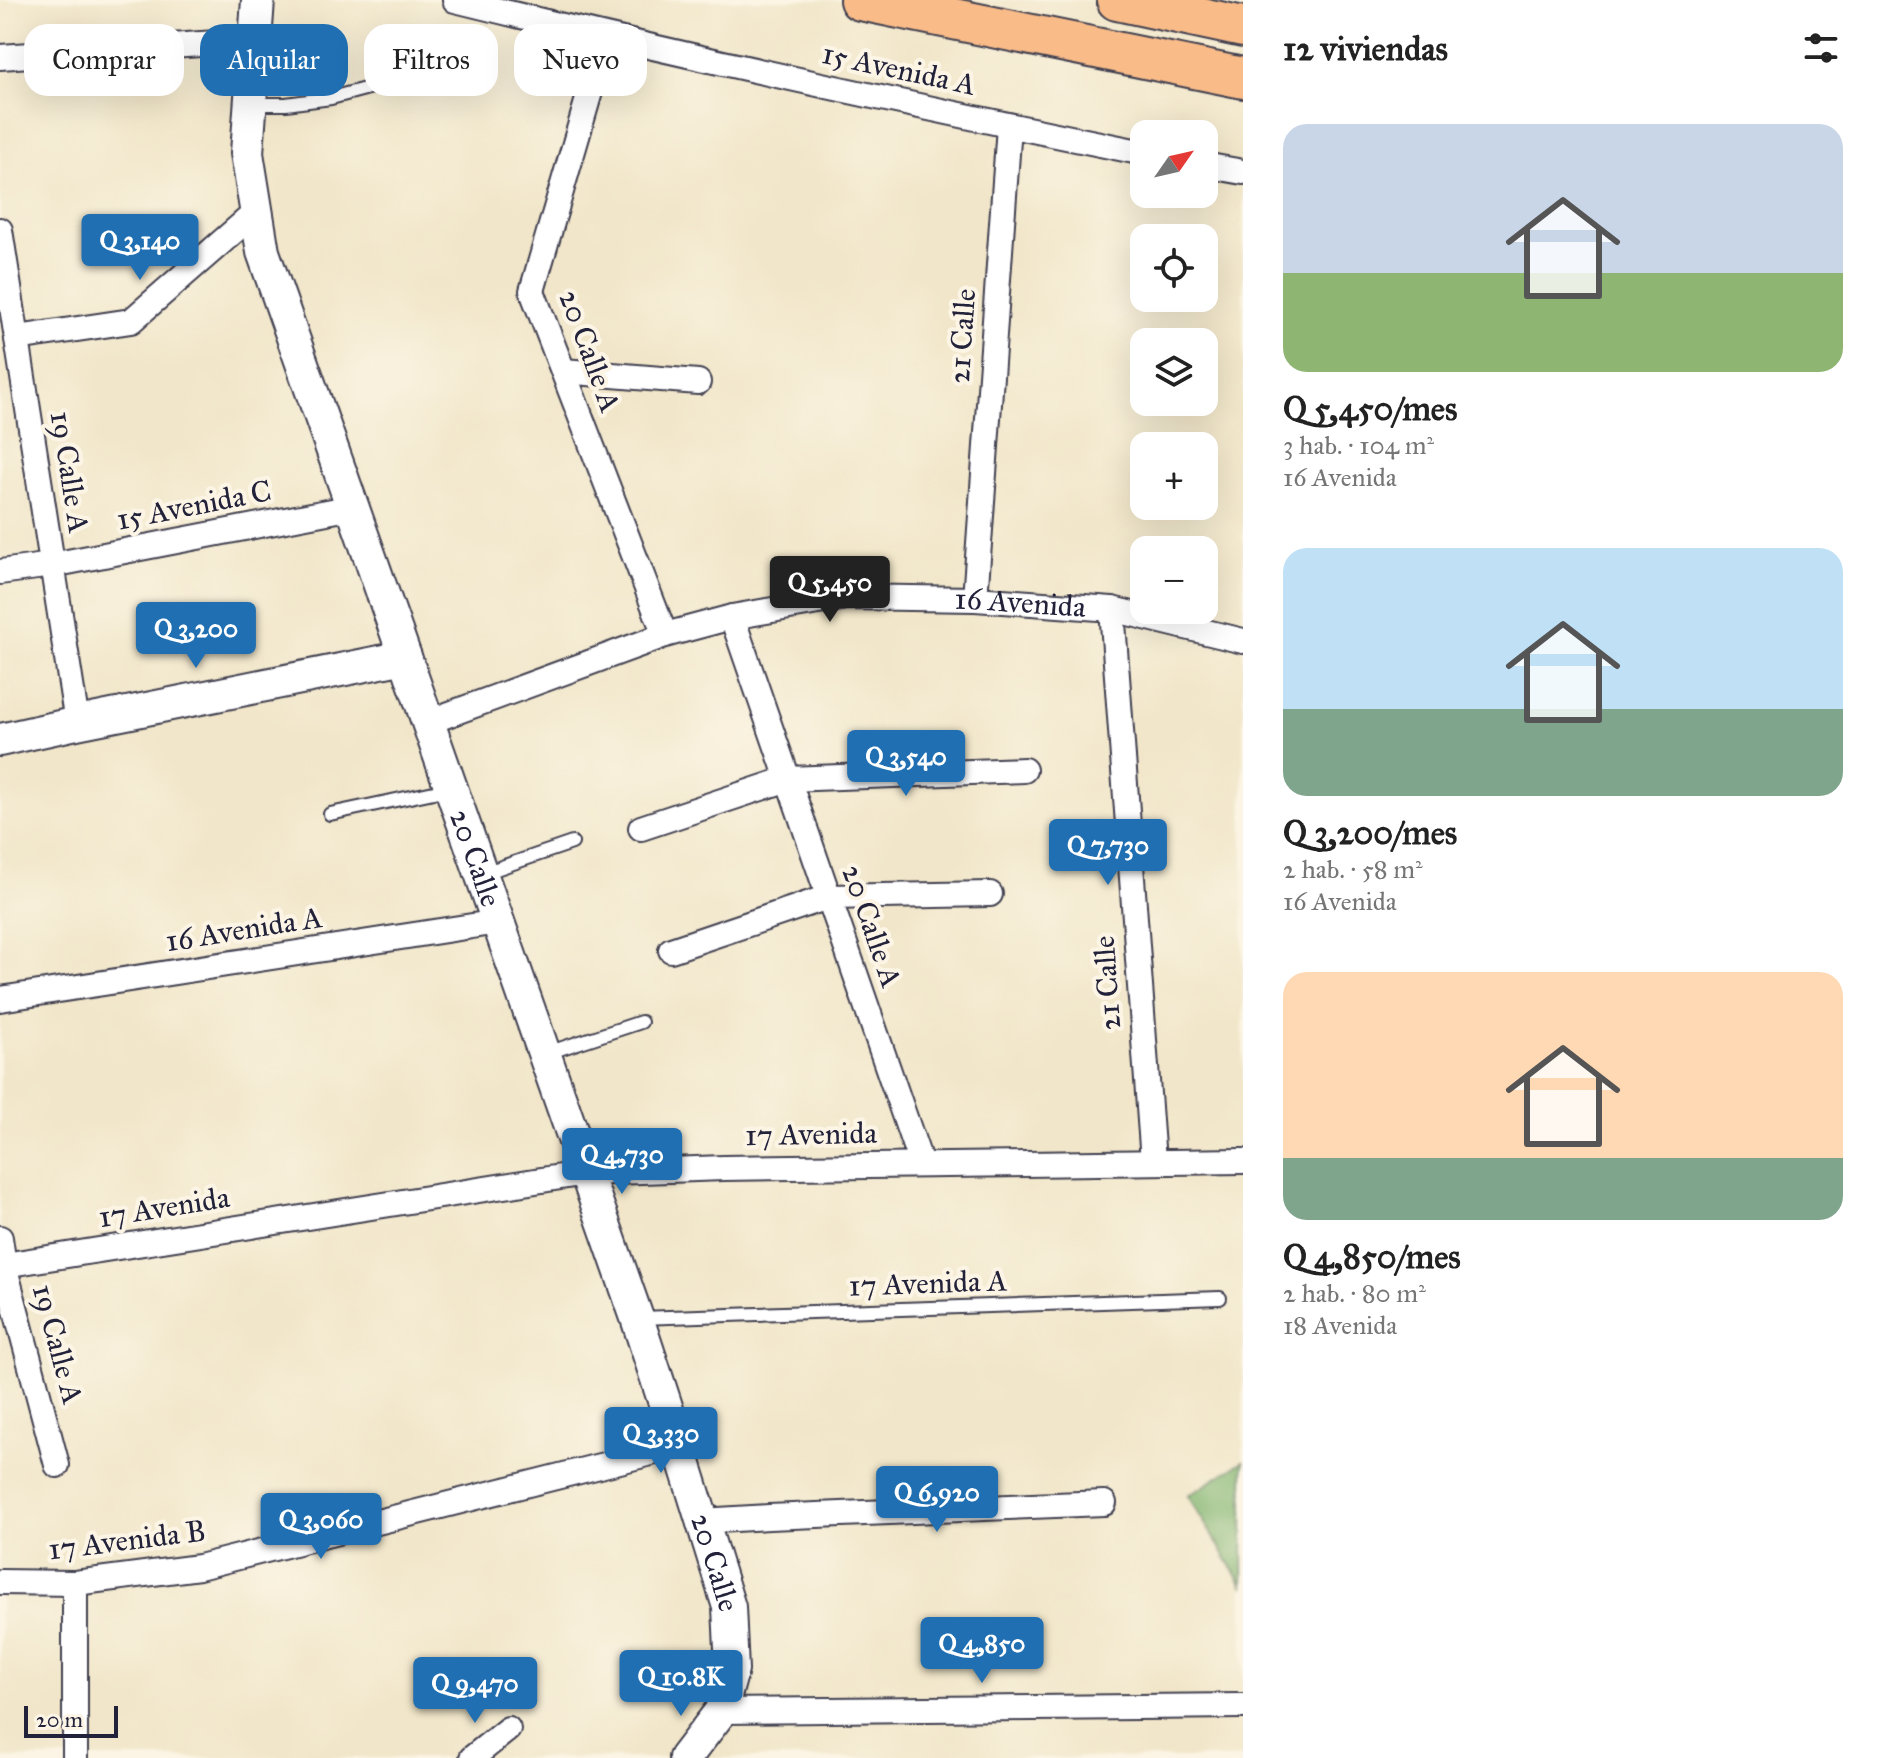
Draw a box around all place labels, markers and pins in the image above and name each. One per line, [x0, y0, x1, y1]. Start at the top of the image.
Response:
pin: Q 3,140 [66, 214, 214, 282]
pin: Q 5,450 [756, 556, 904, 624]
pin: Q 3,200 [122, 602, 270, 670]
pin: Q 3,540 [832, 730, 980, 798]
pin: Q 7,730 [1034, 819, 1182, 887]
pin: Q 4,730 [548, 1128, 696, 1196]
pin: Q 3,330 [587, 1407, 735, 1475]
pin: Q 6,920 [863, 1466, 1011, 1534]
pin: Q 3,060 [247, 1493, 395, 1561]
pin: Q 4,850 [908, 1617, 1056, 1685]
pin: Q 10.8K [607, 1650, 755, 1718]
pin: Q 9,470 [401, 1657, 549, 1725]

